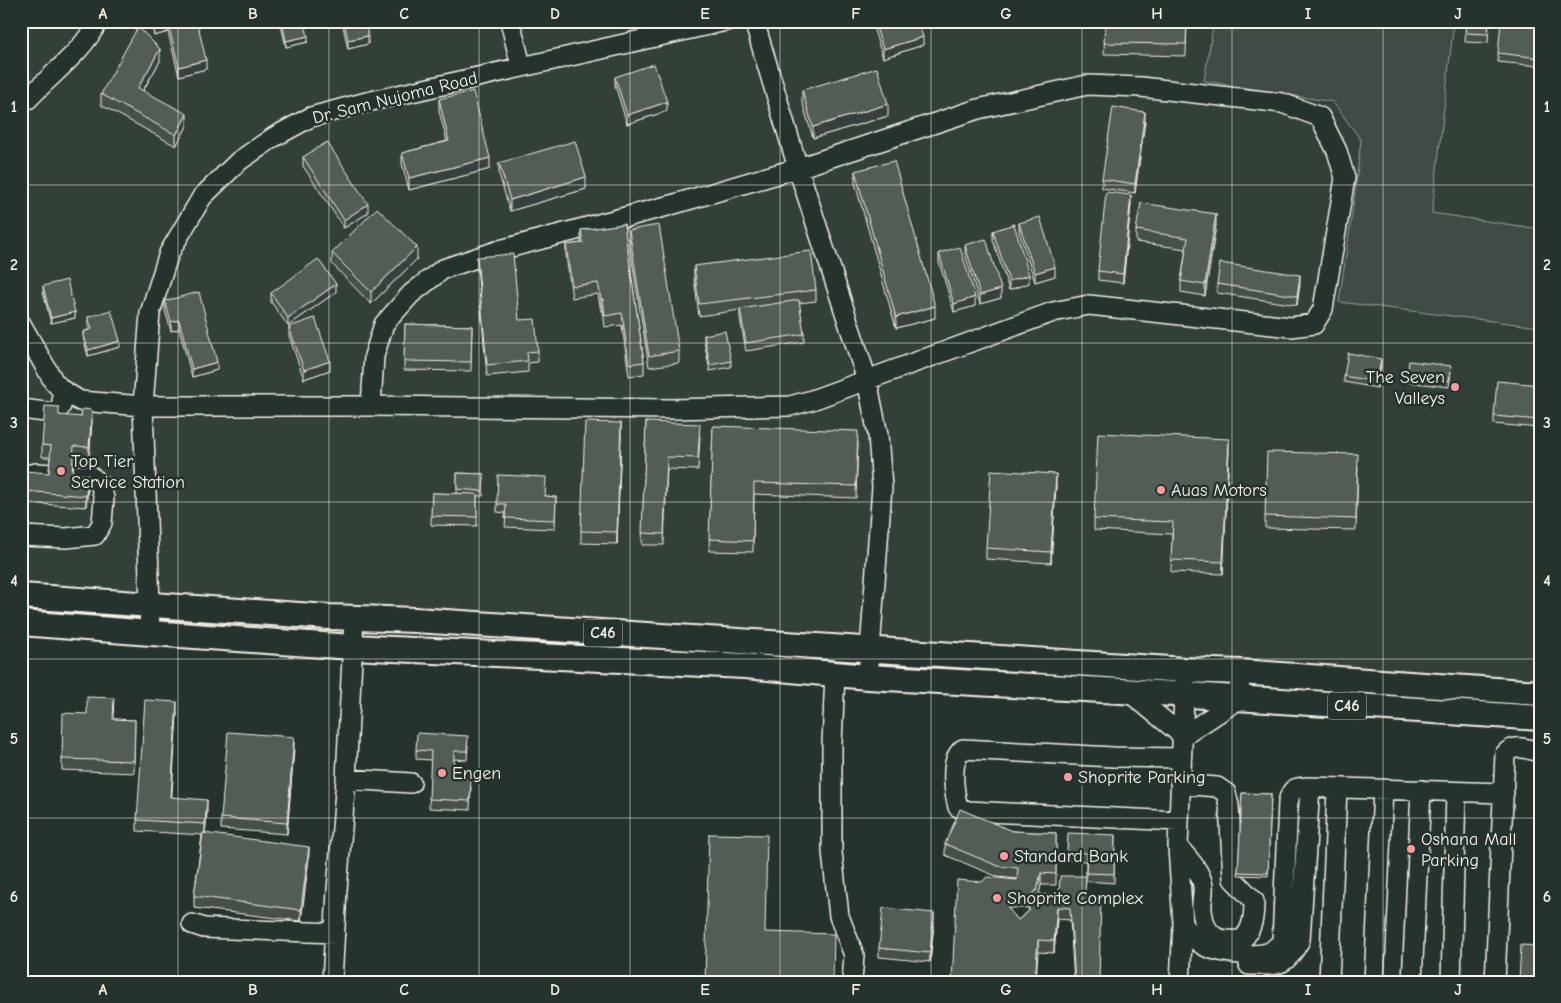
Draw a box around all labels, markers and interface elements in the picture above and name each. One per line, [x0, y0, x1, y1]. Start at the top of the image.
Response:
text: A [99, 5, 108, 23]
text: B [248, 5, 258, 23]
text: C [399, 5, 409, 23]
text: D [550, 5, 560, 23]
text: E [700, 5, 710, 23]
text: F [851, 5, 861, 23]
text: G [1000, 5, 1012, 23]
text: H [1151, 5, 1163, 23]
text: I [1305, 5, 1311, 23]
text: J [1454, 5, 1462, 23]
street label: Dr. Sam Nujoma Road [310, 67, 480, 129]
text: 1 [11, 98, 17, 116]
text: 1 [1544, 98, 1550, 116]
text: 2 [10, 256, 18, 274]
text: 2 [1543, 256, 1551, 274]
place label: The Seven Valleys [1366, 367, 1445, 409]
marker: The Seven Valleys [1449, 381, 1461, 393]
text: 3 [10, 414, 18, 432]
text: 3 [1543, 414, 1551, 432]
place label: Top Tier Service Station [71, 451, 185, 493]
marker: Top Tier Service Station [55, 465, 67, 477]
place label: Auas Motors [1171, 480, 1267, 501]
marker: Auas Motors [1155, 484, 1167, 496]
text: 4 [10, 572, 18, 590]
text: 4 [1543, 572, 1551, 590]
road number: C46 [584, 620, 622, 646]
road number: C46 [1328, 692, 1366, 719]
text: 5 [10, 730, 18, 748]
text: 5 [1543, 730, 1551, 748]
place label: Engen [452, 763, 501, 784]
marker: Engen [436, 767, 448, 779]
place label: Shoprite Parking [1078, 767, 1206, 788]
marker: Shoprite Parking [1062, 771, 1074, 783]
place label: Oshana Mall Parking [1421, 829, 1517, 871]
marker: Oshana Mall Parking [1405, 843, 1417, 855]
place label: Standard Bank [1014, 846, 1128, 867]
marker: Standard Bank [998, 850, 1010, 862]
text: 6 [10, 888, 18, 906]
place label: Shoprite Complex [1007, 888, 1144, 909]
text: 6 [1543, 888, 1551, 906]
marker: Shoprite Complex [991, 892, 1003, 904]
text: A [99, 981, 108, 999]
text: B [248, 981, 258, 999]
text: C [399, 981, 409, 999]
text: D [550, 981, 560, 999]
text: E [700, 981, 710, 999]
text: F [851, 981, 861, 999]
text: G [1000, 981, 1012, 999]
text: H [1151, 981, 1163, 999]
text: I [1305, 981, 1311, 999]
text: J [1454, 981, 1462, 999]

